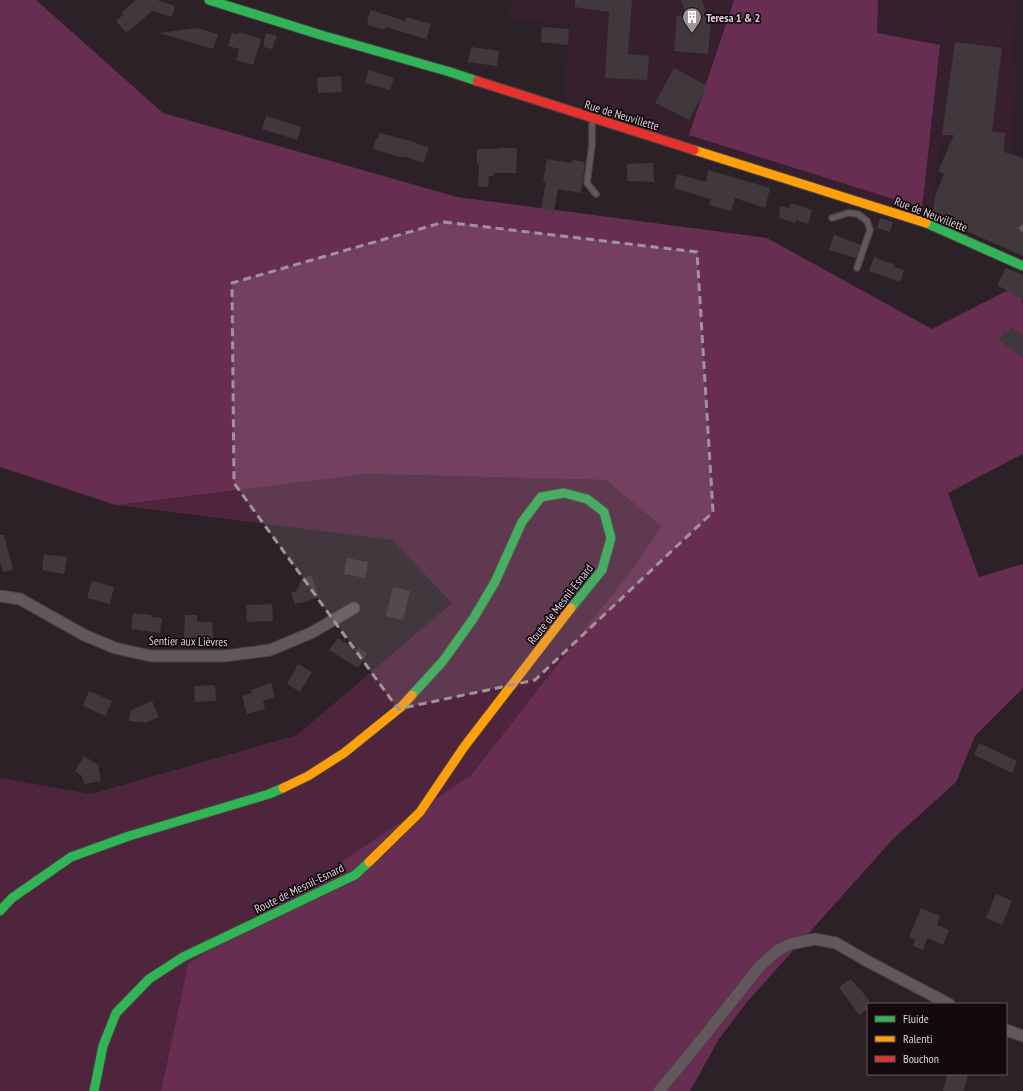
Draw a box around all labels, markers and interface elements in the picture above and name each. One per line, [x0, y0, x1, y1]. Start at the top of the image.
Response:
building icon: Teresa 1 & 2 [681, 6, 703, 34]
place label: Teresa 1 & 2 [706, 10, 760, 25]
street label: Rue de Neuvillette [583, 97, 661, 133]
street label: Rue de Neuvillette [892, 193, 970, 235]
street label: Route de Mesnil-Esnard [524, 561, 596, 647]
street label: Sentier aux Lièvres [149, 633, 227, 649]
street label: Route de Mesnil-Esnard [252, 860, 346, 916]
legend [867, 1003, 1007, 1075]
text: Fluide [903, 1011, 929, 1026]
text: Ralenti [903, 1031, 932, 1046]
text: Bouchon [903, 1051, 939, 1066]

